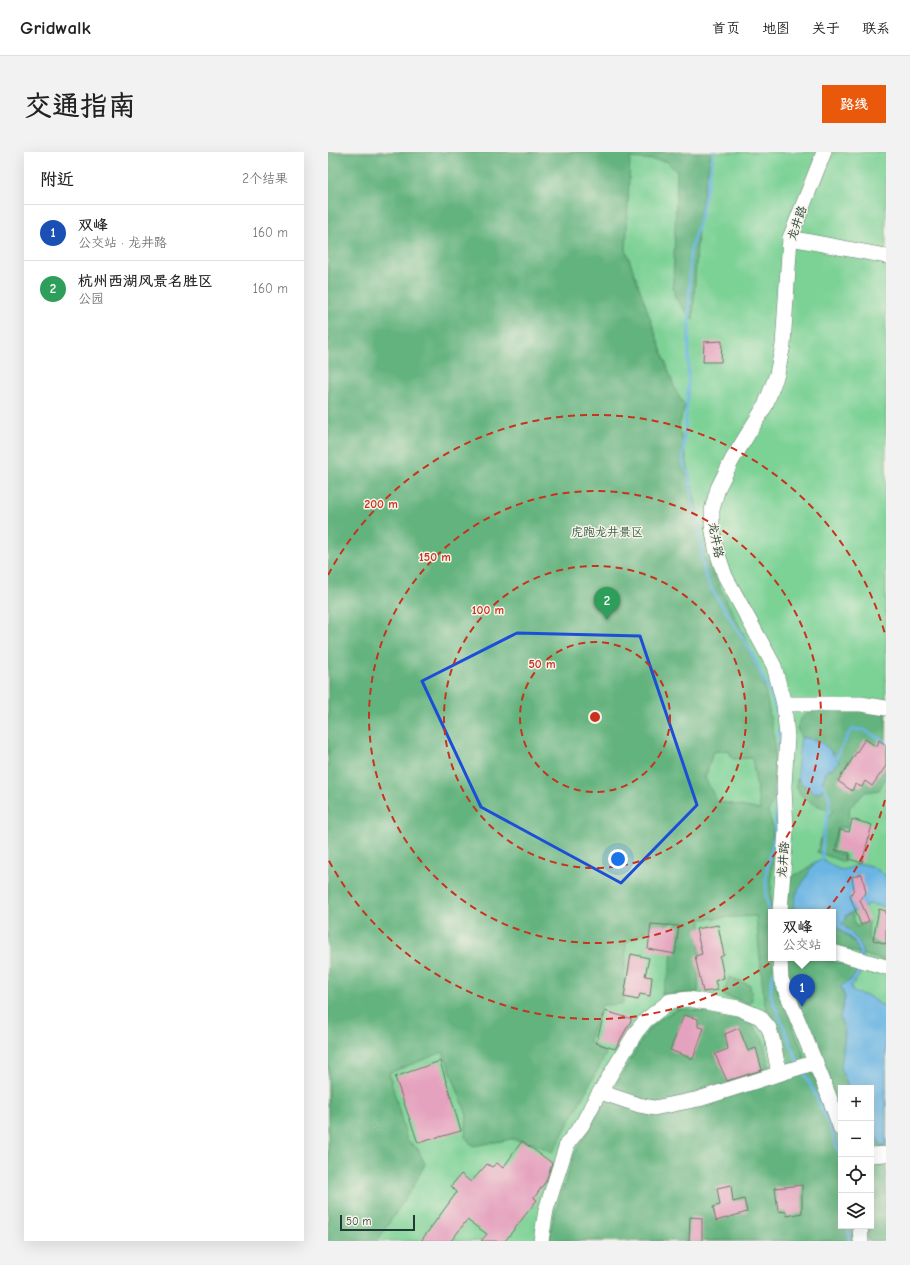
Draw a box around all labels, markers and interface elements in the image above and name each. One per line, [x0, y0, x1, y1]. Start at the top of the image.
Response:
text: Gridwalk [20, 17, 91, 39]
text: 首页 [712, 20, 740, 37]
text: 地图 [762, 20, 790, 37]
text: 关于 [812, 20, 840, 37]
text: 联系 [862, 20, 890, 37]
button: 路线 [822, 85, 886, 123]
text: 交通指南 [24, 90, 136, 122]
text: 附近 [40, 170, 74, 189]
text: 2个结果 [242, 171, 288, 186]
street label: 龙井路 [785, 204, 809, 242]
text: 双峰 [78, 216, 108, 234]
text: 1 [50, 225, 56, 240]
text: 160 m [253, 225, 288, 240]
text: 公交站 · 龙井路 [78, 235, 167, 250]
text: 杭州西湖风景名胜区 [78, 272, 213, 290]
text: 2 [50, 281, 56, 296]
text: 160 m [253, 281, 288, 296]
text: 公园 [78, 291, 104, 306]
text: 200 m [364, 497, 398, 511]
street label: 龙井路 [706, 521, 726, 559]
park label: 虎跑龙井景区 [571, 525, 643, 539]
text: 150 m [419, 550, 451, 564]
pin: 2 [594, 587, 620, 620]
text: 100 m [472, 603, 504, 617]
text: 50 m [528, 657, 556, 671]
centre of rings [588, 710, 602, 724]
street label: 龙井路 [774, 841, 792, 879]
your location [608, 849, 628, 869]
popup [768, 909, 836, 961]
text: 双峰 [782, 918, 813, 936]
text: 公交站 [782, 937, 822, 952]
pin: 1 [789, 974, 815, 1007]
map controls [838, 1085, 874, 1229]
button: + [838, 1085, 874, 1121]
button: − [838, 1121, 874, 1157]
button: locate [838, 1157, 874, 1193]
button: layers [838, 1193, 874, 1229]
scale bar [340, 1213, 415, 1232]
text: 50 m [346, 1215, 371, 1228]

